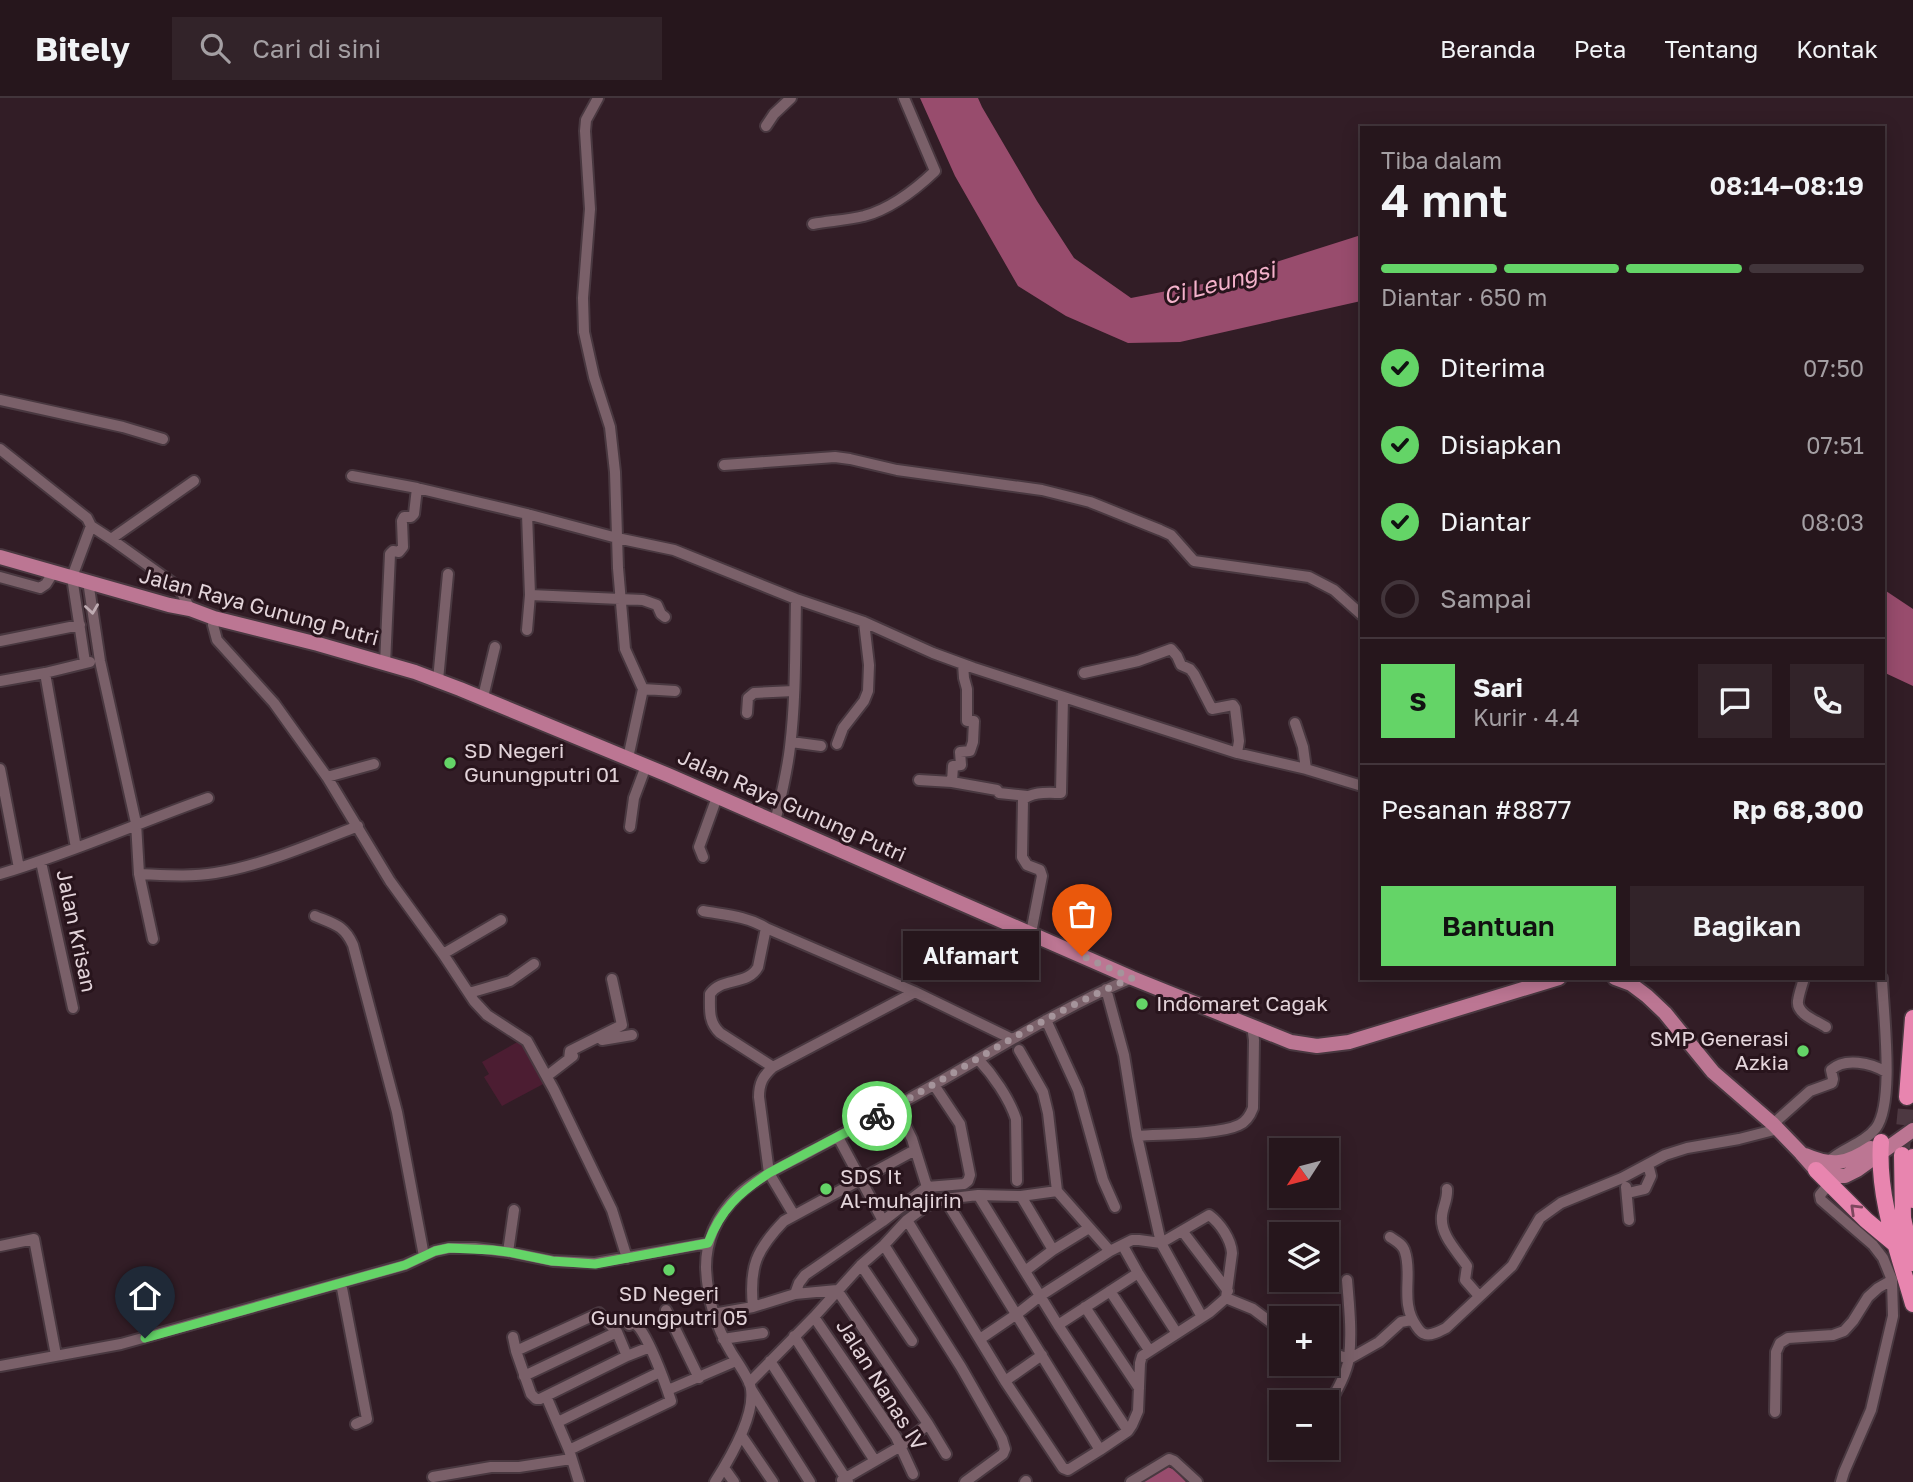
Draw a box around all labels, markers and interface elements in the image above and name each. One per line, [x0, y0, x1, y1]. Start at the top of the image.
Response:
search box [172, 17, 662, 80]
text: Bitely [35, 29, 130, 68]
icon: search [196, 29, 234, 67]
text: Cari di sini [252, 33, 381, 64]
text: Beranda [1440, 34, 1536, 63]
text: Peta [1574, 34, 1626, 63]
text: Tentang [1664, 34, 1758, 63]
text: Kontak [1796, 34, 1878, 63]
text: Tiba dalam [1381, 146, 1502, 174]
text: 08:14–08:19 [1709, 170, 1864, 201]
text: 4 mnt [1381, 172, 1508, 227]
water label: Ci Leungsi [1160, 254, 1280, 309]
text: Diantar · 650 m [1381, 283, 1547, 311]
icon: check [1381, 349, 1419, 387]
text: Diterima [1440, 352, 1545, 383]
text: 07:50 [1803, 354, 1864, 382]
icon: check [1381, 426, 1419, 464]
text: Disiapkan [1440, 429, 1562, 460]
text: 07:51 [1806, 431, 1864, 459]
icon: check [1381, 503, 1419, 541]
text: Diantar [1440, 506, 1531, 537]
text: 08:03 [1801, 508, 1864, 536]
street label: Jalan Raya Gunung Putri [137, 562, 382, 651]
text: Sampai [1440, 583, 1532, 614]
one-way arrow [85, 603, 100, 615]
button: chat [1698, 664, 1772, 738]
button: phone [1790, 664, 1864, 738]
text: Sari [1473, 672, 1523, 703]
text: S [1409, 686, 1427, 717]
text: Kurir · 4.4 [1473, 703, 1580, 731]
place label: SD Negeri Gunungputri 01 [464, 737, 619, 787]
street label: Jalan Raya Gunung Putri [674, 743, 910, 867]
marker: SD Negeri Gunungputri 01 [442, 755, 458, 771]
text: Pesanan #8877 [1381, 794, 1571, 825]
text: Rp 68,300 [1732, 794, 1864, 825]
street label: Jalan Krisan [51, 867, 103, 994]
pin [1052, 884, 1112, 956]
button: Bantuan [1381, 886, 1616, 966]
button: Bagikan [1630, 886, 1864, 966]
icon: bag [1063, 895, 1101, 933]
callout: Alfamart [904, 932, 1040, 980]
text: Alfamart [923, 941, 1019, 969]
place label: Indomaret Cagak [1156, 990, 1328, 1016]
marker: Indomaret Cagak [1134, 996, 1150, 1012]
place label: SMP Generasi Azkia [1650, 1025, 1789, 1075]
marker: SMP Generasi Azkia [1795, 1043, 1811, 1059]
courier [842, 1081, 912, 1151]
icon: bike [858, 1097, 896, 1135]
north arrow [1269, 1138, 1339, 1208]
map controls [1269, 1138, 1339, 1460]
place label: SDS It Al-muhajirin [840, 1163, 962, 1213]
marker: SDS It Al-muhajirin [818, 1181, 834, 1197]
one-way arrow [1850, 1204, 1863, 1217]
button: layers [1269, 1222, 1339, 1292]
marker: SD Negeri Gunungputri 05 [661, 1262, 677, 1278]
pin [115, 1266, 175, 1338]
icon: home [126, 1277, 164, 1315]
place label: SD Negeri Gunungputri 05 [590, 1280, 748, 1330]
button: + [1269, 1306, 1339, 1376]
street label: Jalan Nanas IV [831, 1314, 933, 1455]
button: − [1269, 1390, 1339, 1460]

